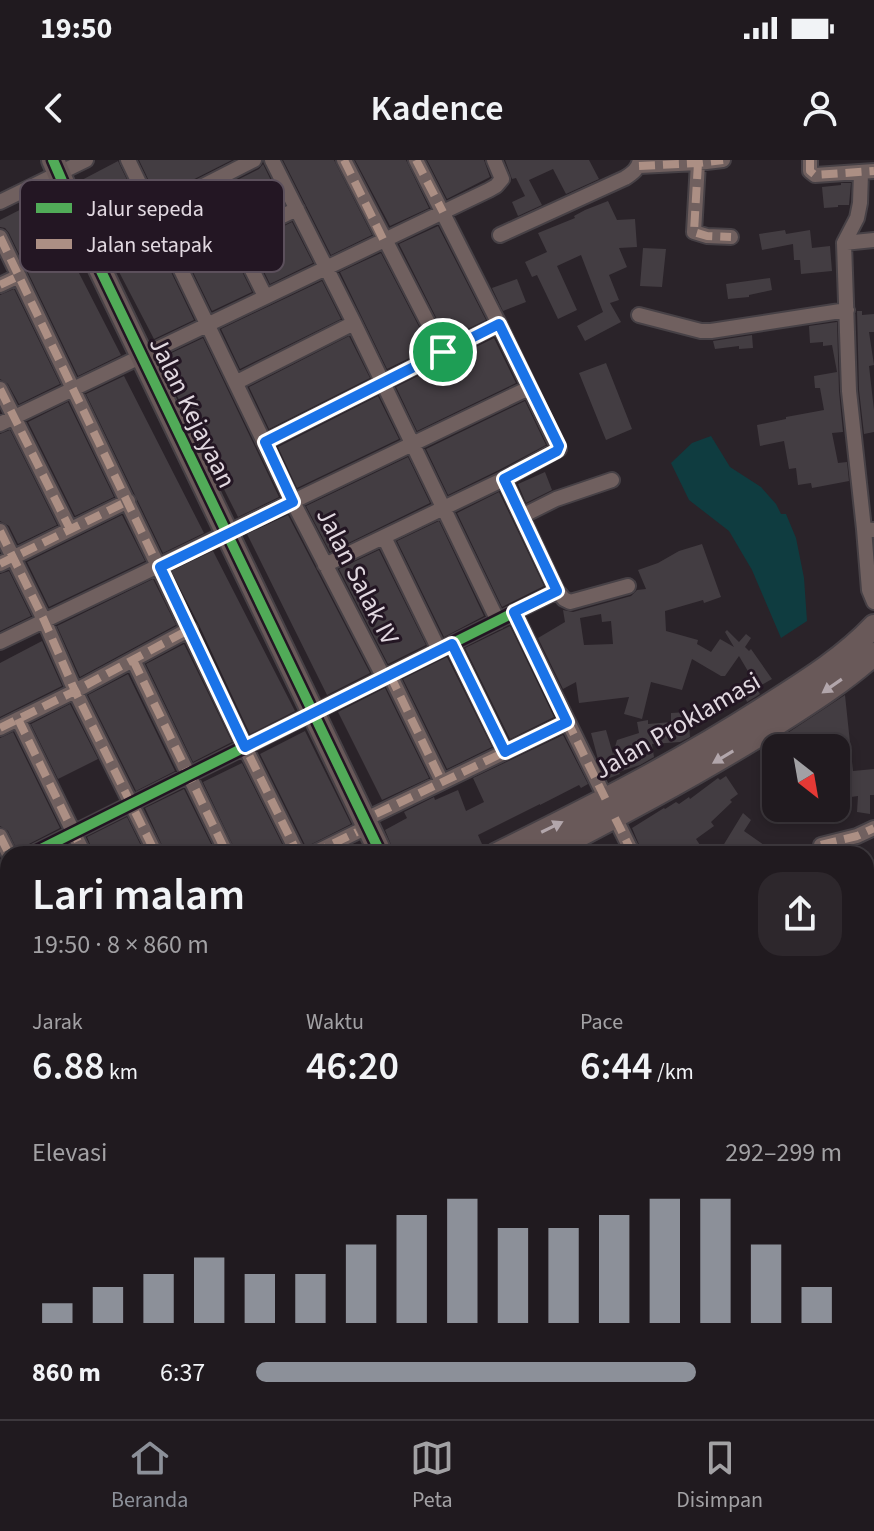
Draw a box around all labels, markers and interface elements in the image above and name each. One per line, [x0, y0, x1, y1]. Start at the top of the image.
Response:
text: 19:50 [40, 7, 112, 50]
text: Kadence [371, 83, 503, 134]
icon: back [32, 86, 76, 130]
icon: person [798, 86, 842, 130]
legend [20, 180, 284, 272]
text: Jalur sepeda [86, 193, 204, 225]
text: Jalan setapak [86, 229, 213, 261]
pin [409, 318, 477, 386]
street label: Jalan Kejayaan [140, 330, 245, 494]
icon: arrive [421, 330, 465, 374]
street label: Jalan Salak IV [307, 501, 408, 652]
street label: Jalan Proklamasi [587, 663, 767, 788]
one-way arrow [822, 678, 843, 693]
north arrow [762, 734, 850, 822]
map controls [762, 734, 850, 822]
one-way arrow [712, 750, 734, 764]
one-way arrow [540, 820, 563, 834]
text: Lari malam [32, 864, 245, 927]
button: share [758, 872, 842, 956]
text: 19:50 · 8 × 860 m [32, 926, 209, 963]
text: Jarak [32, 1006, 83, 1038]
text: Waktu [306, 1006, 364, 1038]
text: Pace [580, 1006, 623, 1038]
text: 6.88 [32, 1038, 105, 1095]
text: 46:20 [306, 1038, 399, 1095]
text: 6:44 [580, 1038, 653, 1095]
text: km [105, 1056, 138, 1088]
text: /km [653, 1056, 694, 1088]
text: Elevasi [32, 1134, 107, 1171]
text: 292–299 m [725, 1134, 842, 1171]
text: 860 m [32, 1354, 101, 1391]
text: 6:37 [160, 1354, 205, 1391]
tab: Beranda [111, 1436, 188, 1516]
tab: Peta [410, 1436, 454, 1516]
tab: Disimpan [676, 1436, 763, 1516]

